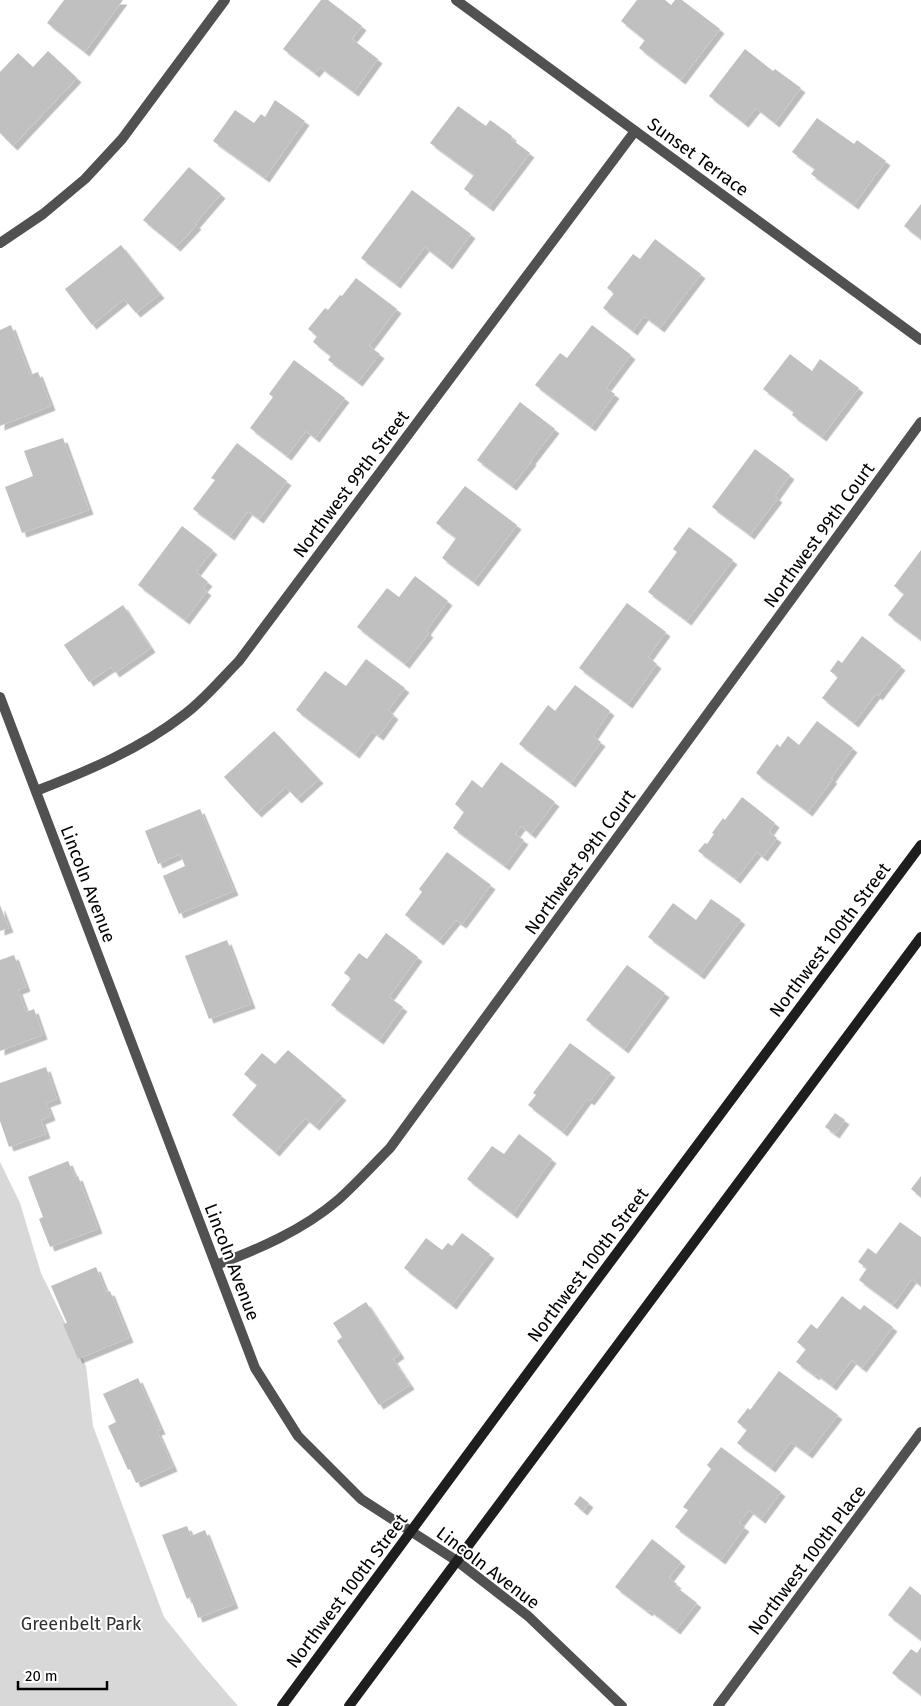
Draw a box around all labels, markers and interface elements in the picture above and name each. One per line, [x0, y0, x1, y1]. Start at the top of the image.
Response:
street label: Sunset Terrace [643, 113, 753, 201]
street label: Northwest 99th Street [288, 406, 414, 562]
street label: Northwest 99th Court [759, 458, 879, 612]
street label: Northwest 99th Court [520, 785, 640, 939]
street label: Lincoln Avenue [56, 822, 120, 946]
street label: Northwest 100th Street [765, 858, 896, 1022]
street label: Northwest 100th Street [523, 1183, 654, 1347]
street label: Lincoln Avenue [200, 1200, 264, 1324]
street label: Northwest 100th Place [743, 1481, 871, 1639]
street label: Northwest 100th Street [282, 1509, 413, 1673]
street label: Lincoln Avenue [432, 1522, 544, 1614]
park label: Greenbelt Park [21, 1613, 142, 1635]
scale bar [18, 1658, 106, 1690]
text: 20 m [25, 1667, 58, 1685]

